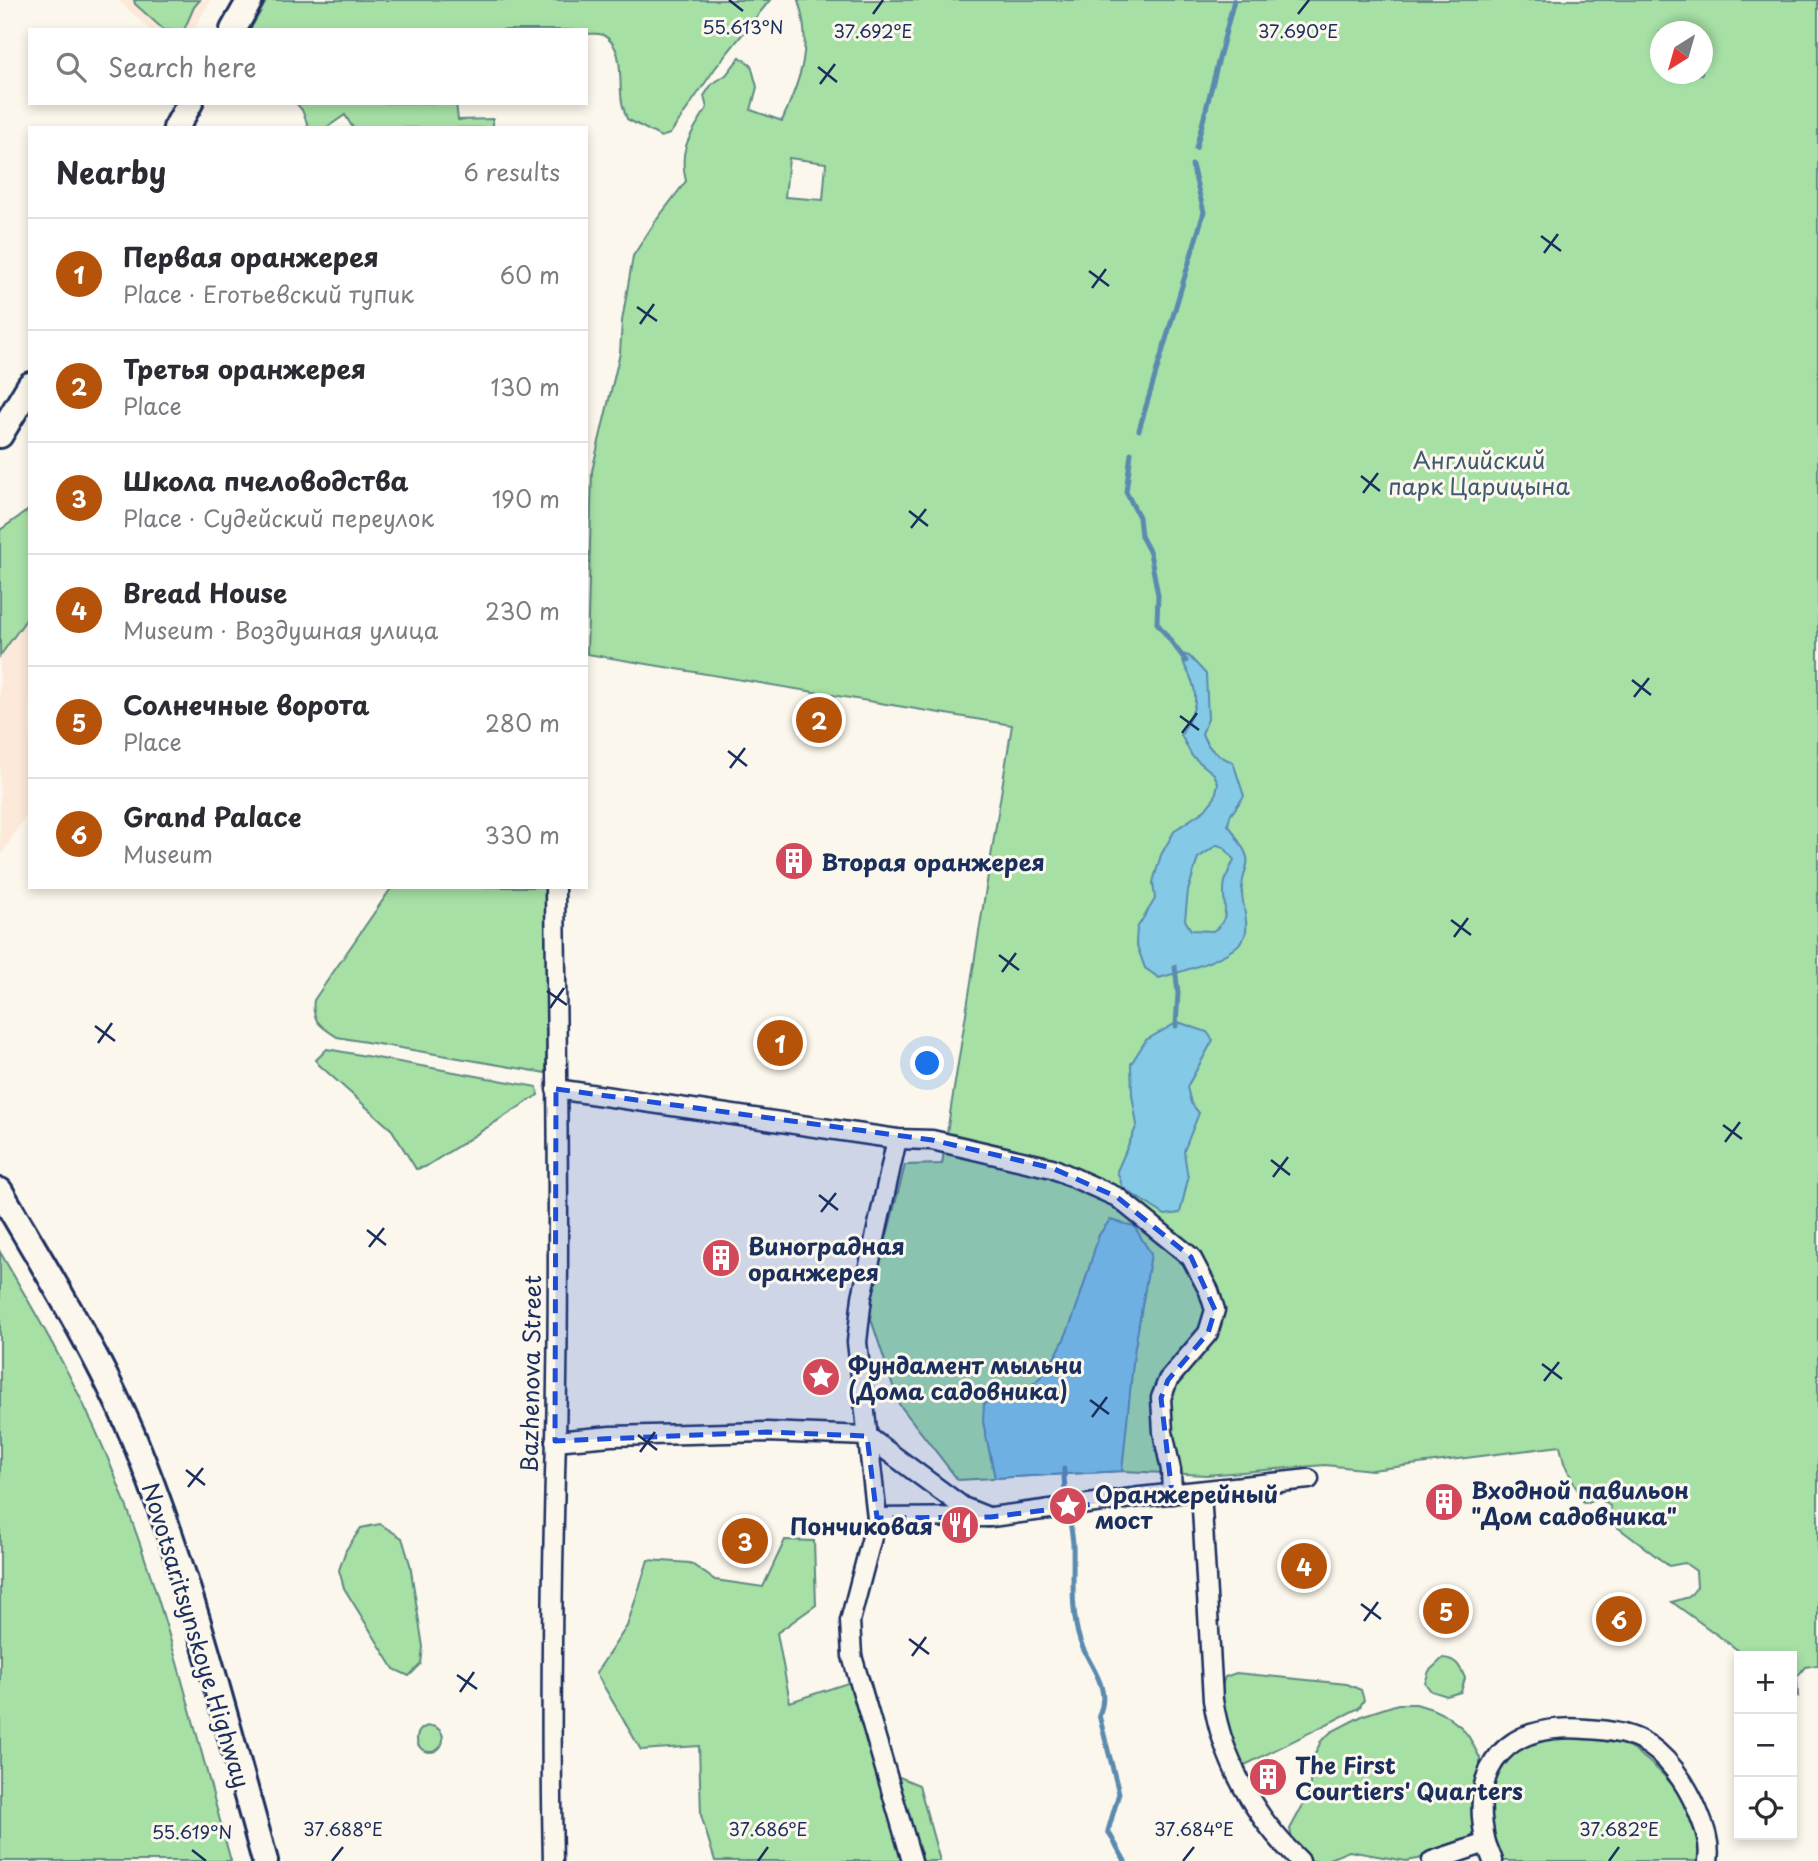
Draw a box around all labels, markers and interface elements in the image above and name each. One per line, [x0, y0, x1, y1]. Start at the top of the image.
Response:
text: 55.613°N [702, 13, 784, 40]
text: 37.692°E [833, 17, 913, 44]
text: 37.690°E [1258, 17, 1338, 44]
north arrow [1650, 21, 1713, 84]
search box [28, 28, 588, 105]
text: Search here [108, 47, 257, 86]
icon: search [52, 48, 90, 86]
text: Nearby [56, 149, 166, 194]
text: 6 results [464, 154, 560, 189]
text: Первая оранжерея [123, 237, 379, 276]
text: 1 [74, 257, 85, 292]
text: 60 m [500, 257, 560, 292]
text: Place · Еготьевский тупик [123, 276, 414, 311]
text: Третья оранжерея [123, 349, 366, 388]
text: 2 [71, 369, 87, 404]
text: 130 m [490, 369, 560, 404]
text: Place [123, 388, 182, 423]
park label: Английский парк Царицына [1388, 442, 1571, 503]
text: Школа пчеловодства [123, 461, 409, 500]
text: 3 [71, 481, 87, 516]
text: 190 m [492, 481, 560, 516]
text: Place · Судейский переулок [123, 500, 434, 535]
text: Bread House [123, 573, 287, 612]
text: 4 [71, 593, 87, 628]
text: 230 m [485, 593, 560, 628]
text: Museum · Воздушная улица [123, 612, 438, 647]
text: Солнечные ворота [123, 685, 370, 724]
pin: 2 [796, 694, 842, 746]
text: 5 [72, 705, 86, 740]
text: 280 m [485, 705, 560, 740]
text: Place [123, 724, 182, 759]
text: Grand Palace [123, 797, 301, 836]
text: 6 [71, 817, 87, 852]
text: 330 m [484, 817, 560, 852]
text: Museum [123, 836, 213, 871]
building icon: Вторая оранжерея [773, 840, 815, 882]
place label: Вторая оранжерея [821, 844, 1045, 879]
pin: 1 [757, 1017, 803, 1069]
your location [910, 1046, 944, 1080]
place label: Виноградная оранжерея [748, 1228, 905, 1289]
building icon: Виноградная оранжерея [700, 1237, 742, 1279]
street label: Bazhenova Street [511, 1275, 549, 1473]
place label: Фундамент мыльни (Дома садовника) [848, 1347, 1083, 1408]
place icon: Фундамент мыльни (Дома садовника) [800, 1356, 842, 1398]
place label: Входной павильон "Дом садовника" [1471, 1472, 1689, 1533]
place label: Оранжерейный мост [1095, 1476, 1278, 1537]
street label: Novotsaritsynskoye Highway [134, 1478, 260, 1792]
building icon: Входной павильон "Дом садовника" [1423, 1481, 1465, 1523]
place icon: Оранжерейный мост [1047, 1485, 1089, 1527]
restaurant icon: Пончиковая [939, 1504, 981, 1546]
place label: Пончиковая [790, 1508, 933, 1543]
pin: 3 [722, 1515, 768, 1567]
pin: 4 [1281, 1540, 1327, 1592]
pin: 5 [1423, 1585, 1469, 1637]
pin: 6 [1596, 1593, 1642, 1645]
map controls [1734, 1651, 1797, 1840]
button: + [1734, 1651, 1797, 1714]
button: − [1734, 1714, 1797, 1777]
place label: The First Courtiers' Quarters [1295, 1747, 1523, 1808]
building icon: The First Courtiers' Quarters [1247, 1756, 1289, 1798]
button: locate [1734, 1777, 1797, 1840]
text: 37.688°E [303, 1815, 383, 1842]
text: 37.686°E [728, 1815, 808, 1842]
text: 37.684°E [1154, 1815, 1234, 1842]
text: 37.682°E [1579, 1815, 1659, 1842]
text: 55.619°N [152, 1818, 232, 1845]

